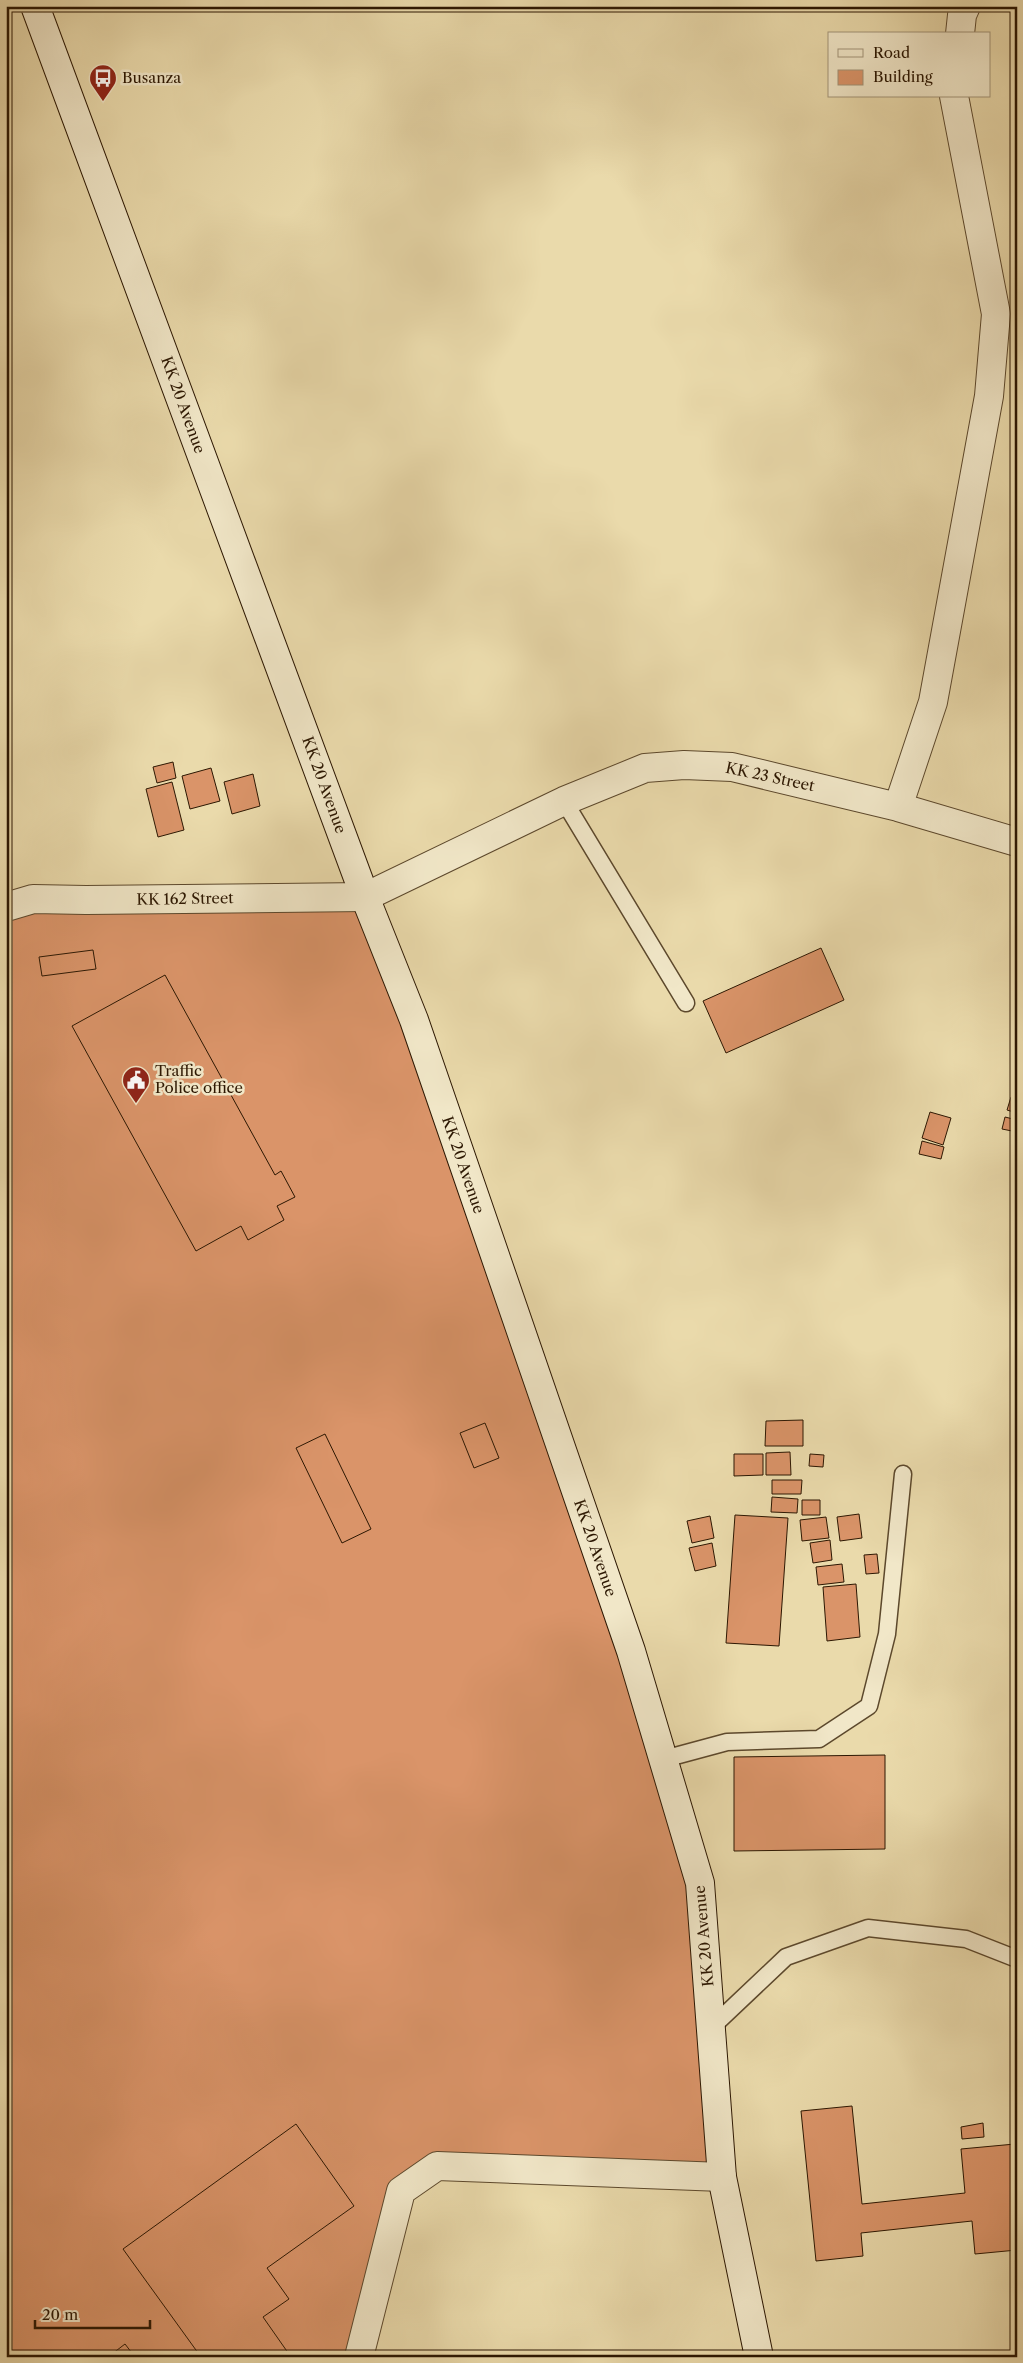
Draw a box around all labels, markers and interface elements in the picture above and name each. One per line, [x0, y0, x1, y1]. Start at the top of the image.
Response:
legend [828, 32, 990, 98]
text: Road [873, 43, 910, 62]
bus stop icon: Busanza [88, 63, 118, 102]
text: Building [873, 67, 933, 86]
place label: Busanza [122, 68, 181, 87]
street label: KK 20 Avenue [157, 354, 210, 456]
street label: KK 20 Avenue [298, 734, 351, 836]
street label: KK 23 Street [724, 758, 817, 795]
street label: KK 162 Street [136, 888, 234, 909]
place label: Traffic Police office [155, 1061, 243, 1097]
public building icon: Traffic Police office [121, 1065, 151, 1104]
street label: KK 20 Avenue [438, 1114, 489, 1216]
street label: KK 20 Avenue [570, 1497, 621, 1599]
street label: KK 20 Avenue [690, 1885, 717, 1988]
scale bar [35, 2298, 150, 2330]
text: 20 m [42, 2305, 78, 2324]

